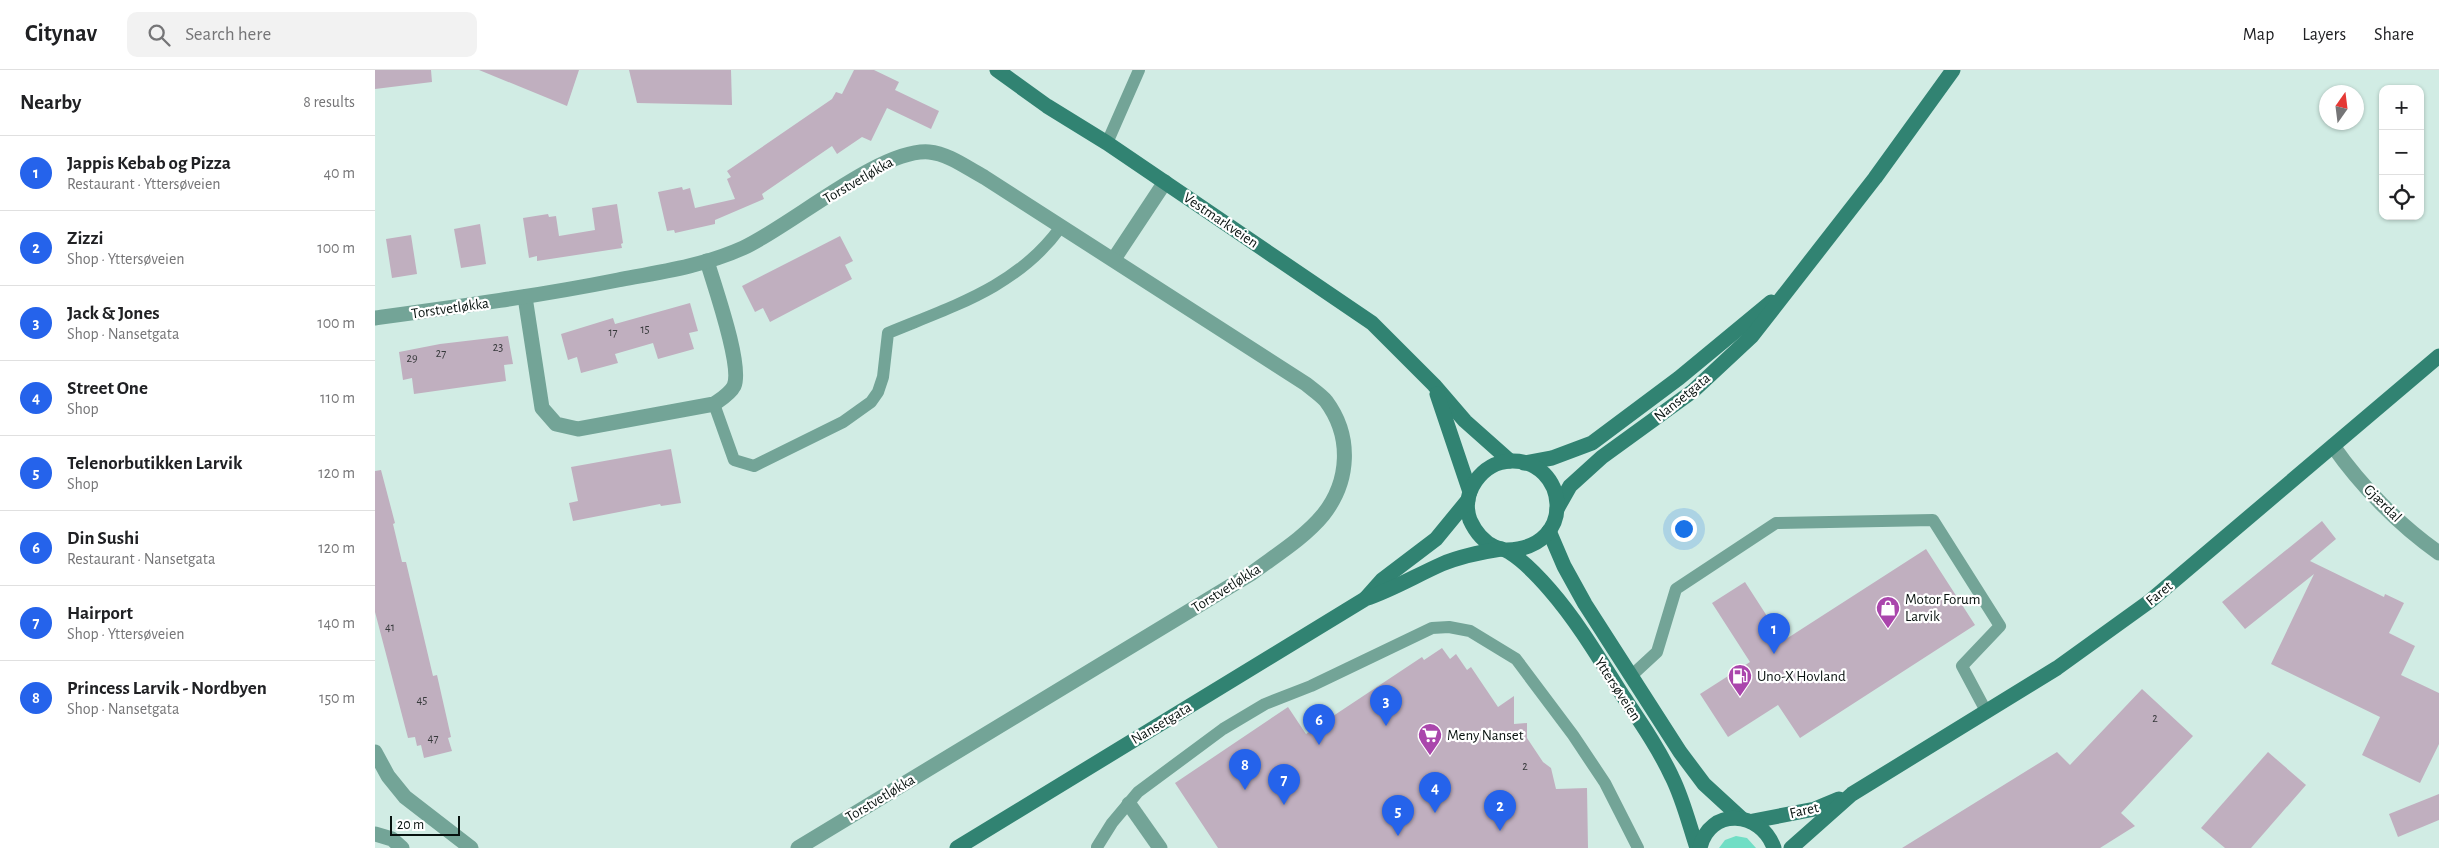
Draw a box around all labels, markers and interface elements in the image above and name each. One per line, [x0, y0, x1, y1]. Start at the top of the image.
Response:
search box [127, 12, 477, 57]
icon: search [145, 21, 173, 49]
text: Citynav [25, 22, 97, 46]
text: Search here [185, 25, 271, 44]
text: Map [2243, 26, 2274, 44]
text: Layers [2302, 26, 2346, 44]
text: Share [2374, 26, 2414, 44]
north arrow [2319, 85, 2364, 130]
map controls [2379, 85, 2424, 220]
button: + [2379, 85, 2424, 130]
text: Nearby [20, 92, 81, 113]
text: 8 results [303, 94, 355, 110]
button: − [2379, 130, 2424, 175]
text: Jappis Kebab og Pizza [67, 154, 231, 173]
street label: Torstvetløkka [821, 154, 896, 206]
text: 1 [33, 165, 39, 181]
text: 40 m [323, 165, 355, 181]
button: locate [2379, 175, 2424, 220]
text: Restaurant · Yttersøveien [67, 176, 221, 192]
street label: Vestmarkveien [1181, 190, 1261, 251]
text: Zizzi [67, 229, 103, 248]
text: 2 [32, 240, 40, 256]
text: 100 m [317, 240, 355, 256]
text: Shop · Yttersøveien [67, 251, 185, 267]
street label: Torstvetløkka [410, 296, 490, 321]
text: Jack & Jones [67, 304, 160, 323]
text: 3 [33, 315, 39, 331]
text: 100 m [317, 315, 355, 331]
house number: 15 [640, 323, 650, 335]
text: Shop · Nansetgata [67, 326, 179, 342]
house number: 17 [608, 326, 618, 338]
house number: 23 [493, 341, 503, 353]
house number: 27 [436, 347, 446, 359]
house number: 29 [406, 352, 418, 364]
street label: Nansetgata [1651, 370, 1713, 424]
text: Street One [67, 379, 148, 398]
text: 4 [32, 390, 40, 406]
text: 110 m [320, 390, 355, 406]
text: Shop [67, 401, 99, 417]
text: Telenorbutikken Larvik [67, 454, 242, 473]
text: 5 [33, 465, 39, 481]
text: 120 m [318, 465, 355, 481]
text: Shop [67, 476, 99, 492]
street label: Gjærdal [2361, 482, 2404, 525]
your location [1671, 516, 1697, 542]
text: Din Sushi [67, 529, 139, 548]
text: 6 [32, 540, 40, 556]
text: 120 m [318, 540, 355, 556]
text: Restaurant · Nansetgata [67, 551, 215, 567]
street label: Torstvetløkka [1189, 561, 1263, 615]
street label: Faret [2143, 578, 2176, 608]
place label: Motor Forum Larvik [1905, 592, 1981, 624]
shop icon: Motor Forum Larvik [1875, 595, 1901, 629]
text: Hairport [67, 604, 133, 623]
pin: 1 [1758, 613, 1790, 654]
text: 7 [33, 615, 39, 631]
text: 140 m [318, 615, 355, 631]
house number: 41 [385, 621, 395, 633]
text: Shop · Yttersøveien [67, 626, 185, 642]
street label: Yttersøveien [1592, 655, 1644, 724]
fuel station icon: Uno-X Hovland [1727, 663, 1753, 697]
place label: Uno-X Hovland [1757, 669, 1846, 684]
text: Princess Larvik - Nordbyen [67, 679, 267, 698]
pin: 3 [1370, 685, 1402, 726]
text: 8 [32, 690, 40, 706]
text: 150 m [319, 690, 355, 706]
house number: 45 [417, 694, 427, 706]
street label: Nansetgata [1129, 700, 1194, 747]
text: Shop · Nansetgata [67, 701, 179, 717]
pin: 6 [1303, 704, 1335, 745]
house number: 2 [2152, 712, 2158, 724]
supermarket icon: Meny Nanset [1417, 722, 1443, 756]
place label: Meny Nanset [1447, 728, 1524, 743]
house number: 47 [428, 732, 438, 744]
pin: 8 [1229, 749, 1261, 790]
house number: 2 [1522, 760, 1528, 772]
pin: 7 [1268, 764, 1300, 805]
street label: Torstvetløkka [843, 772, 918, 825]
pin: 4 [1419, 772, 1451, 813]
pin: 2 [1484, 790, 1516, 831]
pin: 5 [1382, 795, 1414, 836]
street label: Faret [1788, 800, 1820, 821]
scale bar [390, 813, 460, 836]
text: 20 m [397, 818, 424, 832]

